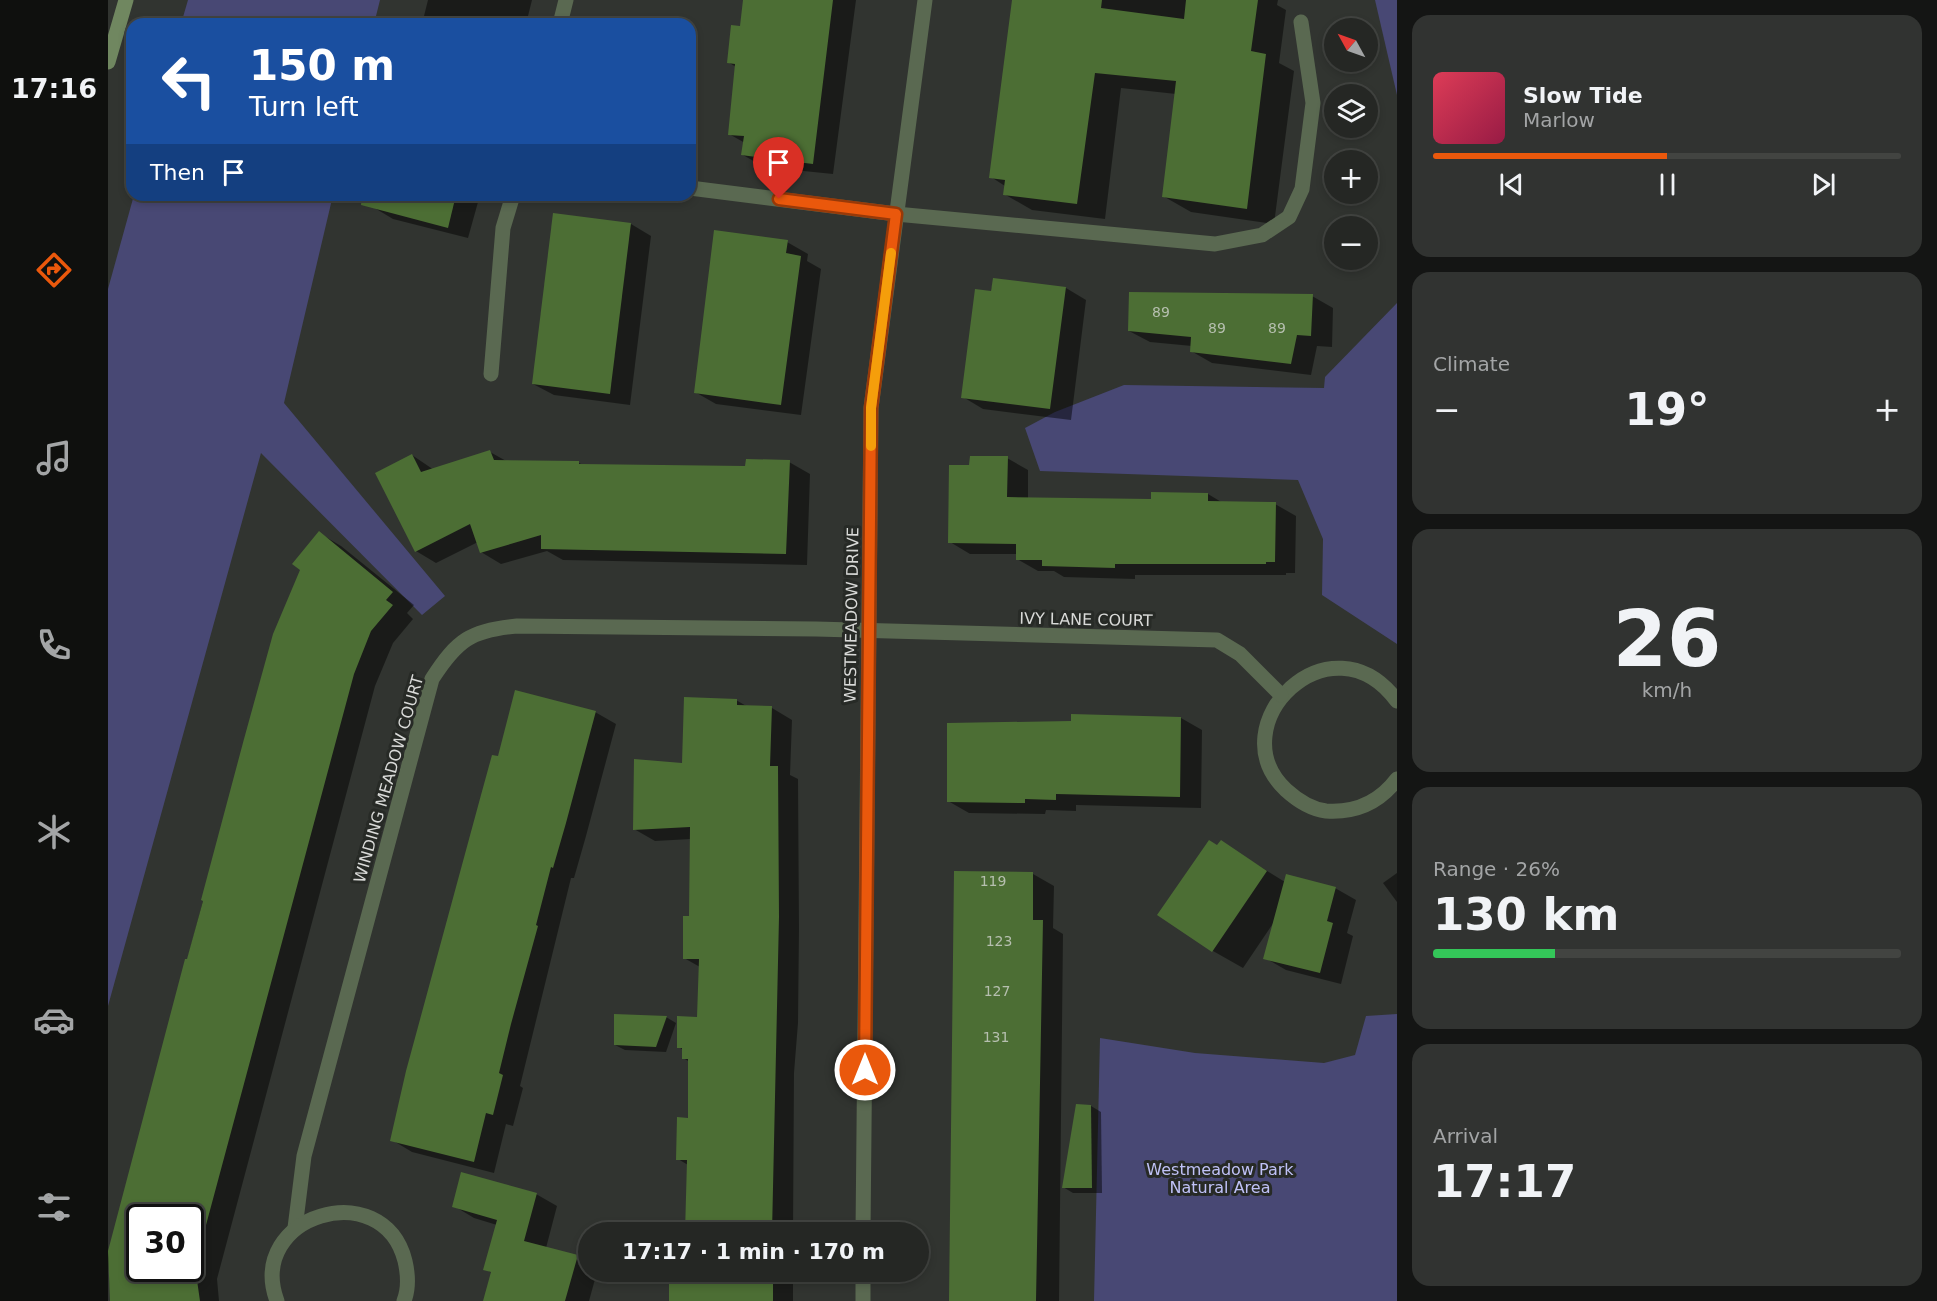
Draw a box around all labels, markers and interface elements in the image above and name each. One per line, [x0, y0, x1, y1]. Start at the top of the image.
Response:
north arrow [1324, 18, 1378, 72]
map controls [1324, 18, 1378, 270]
text: 150 m [249, 41, 395, 90]
icon: left [150, 42, 228, 120]
text: 17:16 [11, 73, 97, 104]
text: Slow Tide [1523, 83, 1643, 108]
button: layers [1324, 84, 1378, 138]
text: Turn left [249, 91, 359, 122]
text: Marlow [1523, 108, 1595, 132]
pin [753, 137, 804, 199]
icon: arrive [762, 146, 795, 179]
button: + [1324, 150, 1378, 204]
icon: arrive [217, 156, 250, 189]
text: Then [150, 160, 205, 185]
icon: previous [1495, 168, 1528, 201]
icon: pause [1651, 168, 1684, 201]
icon: next [1807, 168, 1840, 201]
button: − [1324, 216, 1378, 270]
icon: directions [33, 249, 75, 291]
house number: 89 [1152, 304, 1170, 320]
house number: 89 [1208, 320, 1226, 336]
house number: 89 [1268, 320, 1286, 336]
text: Climate [1433, 352, 1510, 376]
text: 19° [1624, 383, 1710, 436]
text: − [1433, 390, 1461, 429]
text: + [1873, 390, 1901, 429]
icon: music [33, 437, 75, 479]
street label: WESTMEADOW DRIVE [840, 527, 863, 703]
text: 26 [1613, 594, 1721, 684]
street label: IVY LANE COURT [1019, 609, 1153, 630]
icon: phone [33, 624, 75, 666]
street label: WINDING MEADOW COURT [350, 673, 427, 885]
text: km/h [1642, 678, 1692, 702]
icon: climate [33, 811, 75, 853]
text: Range · 26% [1433, 857, 1560, 881]
house number: 119 [980, 873, 1006, 889]
text: 130 km [1433, 888, 1619, 941]
house number: 123 [986, 933, 1012, 949]
house number: 127 [984, 983, 1010, 999]
icon: car [33, 999, 75, 1041]
house number: 131 [983, 1029, 1009, 1045]
position arrow [833, 1038, 897, 1102]
text: Arrival [1433, 1124, 1498, 1148]
text: 17:17 [1433, 1155, 1576, 1208]
park label: Westmeadow Park Natural Area [1146, 1160, 1294, 1197]
icon: filters [33, 1186, 75, 1228]
speed limit sign: 30 [126, 1204, 204, 1282]
text: 17:17 · 1 min · 170 m [622, 1239, 885, 1264]

